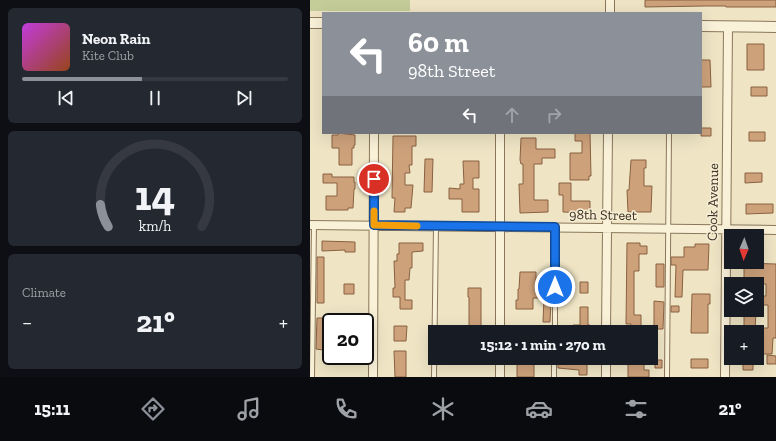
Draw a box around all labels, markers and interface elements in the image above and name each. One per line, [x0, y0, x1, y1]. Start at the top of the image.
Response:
text: 60 m [408, 26, 469, 59]
icon: left [342, 28, 394, 80]
text: Neon Rain [82, 30, 150, 48]
text: Kite Club [82, 48, 134, 63]
text: 98th Street [408, 60, 495, 82]
icon: previous [55, 87, 77, 109]
icon: pause [144, 87, 166, 109]
icon: next [233, 87, 255, 109]
icon: left [459, 104, 481, 126]
icon: ahead [501, 104, 523, 126]
icon: right [543, 104, 565, 126]
pin [357, 162, 391, 196]
street label: Cook Avenue [704, 163, 722, 241]
icon: arrive [363, 168, 385, 190]
text: 14 [135, 170, 175, 220]
street label: 98th Street [569, 206, 638, 224]
text: km/h [139, 217, 171, 234]
north arrow [724, 229, 764, 269]
map controls [724, 229, 764, 365]
position arrow [534, 266, 576, 308]
button: layers [724, 277, 764, 317]
text: Climate [22, 285, 66, 300]
text: 21° [136, 304, 175, 340]
text: − [22, 309, 32, 336]
text: + [279, 309, 288, 336]
speed limit sign: 20 [322, 313, 374, 365]
button: + [724, 325, 764, 365]
text: 15:12 · 1 min · 270 m [480, 336, 606, 354]
icon: directions [139, 395, 167, 423]
icon: music [235, 395, 263, 423]
icon: phone [332, 395, 360, 423]
icon: climate [429, 395, 457, 423]
icon: car [525, 395, 553, 423]
icon: filters [622, 395, 650, 423]
text: 15:11 [34, 398, 70, 420]
text: 21° [718, 398, 742, 420]

